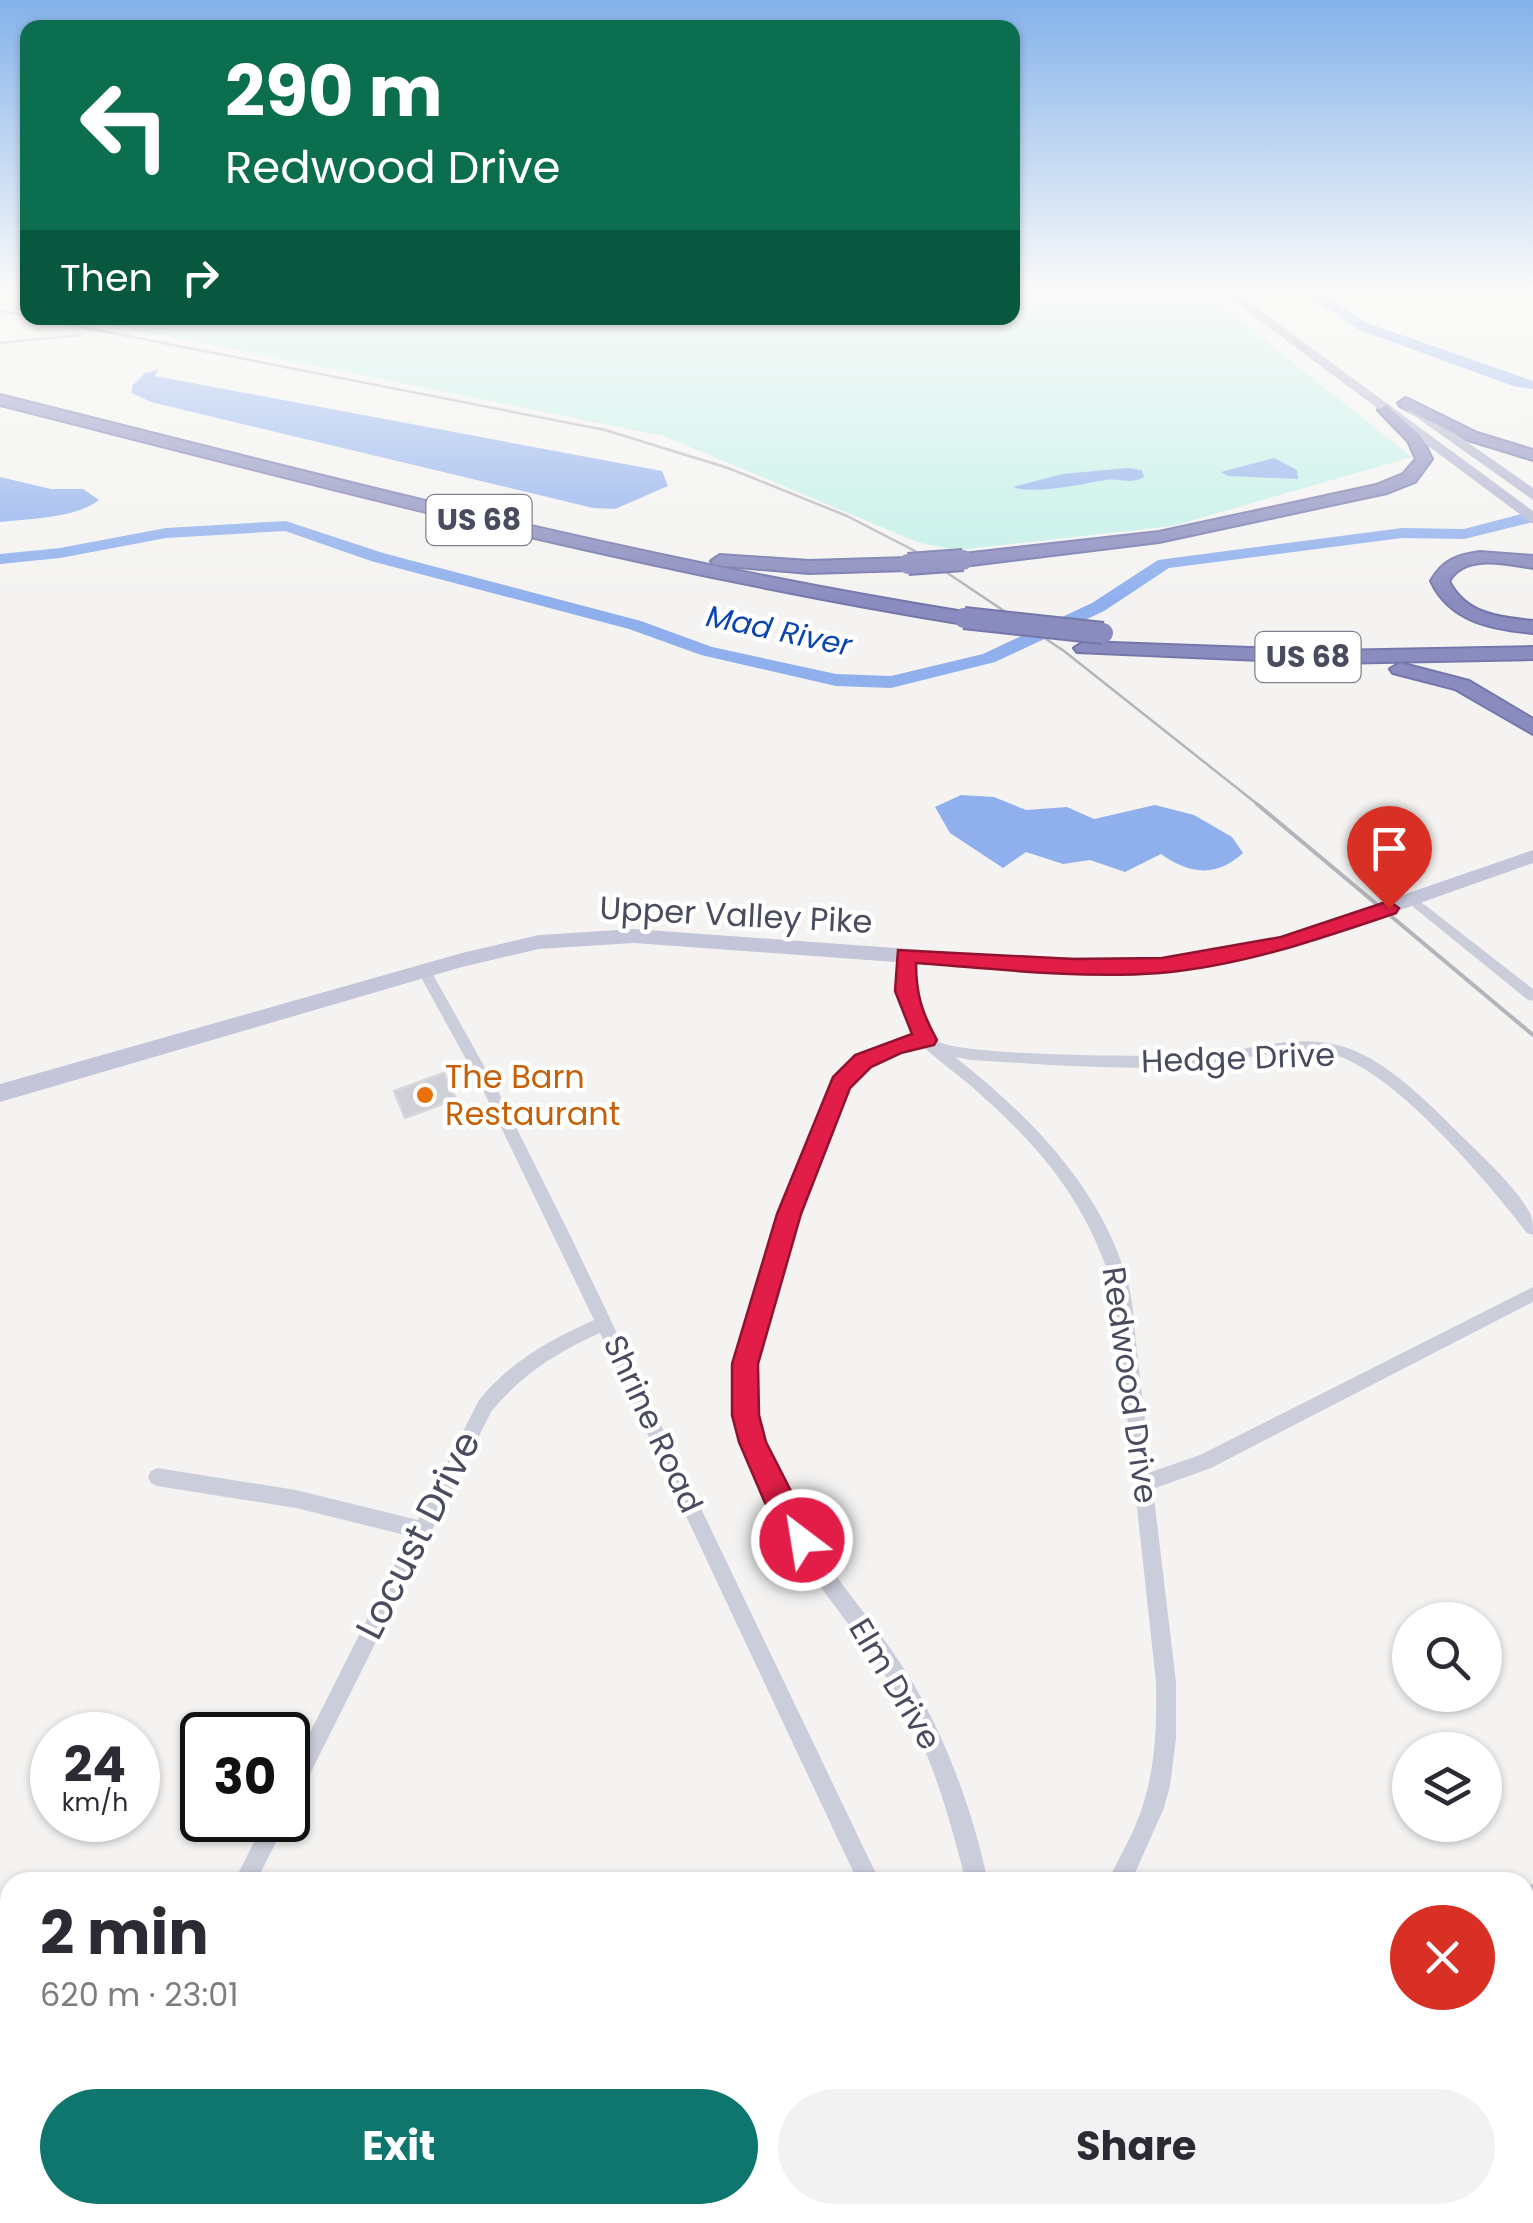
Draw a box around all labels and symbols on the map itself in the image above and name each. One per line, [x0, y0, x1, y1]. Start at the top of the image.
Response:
road number: US 68 [426, 495, 532, 545]
water label: Mad River [702, 594, 857, 667]
road number: US 68 [1256, 632, 1360, 682]
pin [1347, 806, 1432, 909]
street label: Upper Valley Pike [598, 885, 874, 944]
street label: Hedge Drive [1140, 1032, 1336, 1083]
place label: The Barn Restaurant [445, 1054, 620, 1136]
marker: The Barn Restaurant [414, 1084, 436, 1106]
street label: Redwood Drive [1092, 1264, 1169, 1506]
street label: Shrine Road [593, 1328, 714, 1520]
street label: Locust Drive [342, 1422, 493, 1648]
position arrow [750, 1488, 854, 1592]
street label: Elm Drive [839, 1610, 952, 1758]
speed limit sign: 30 [180, 1712, 310, 1842]

